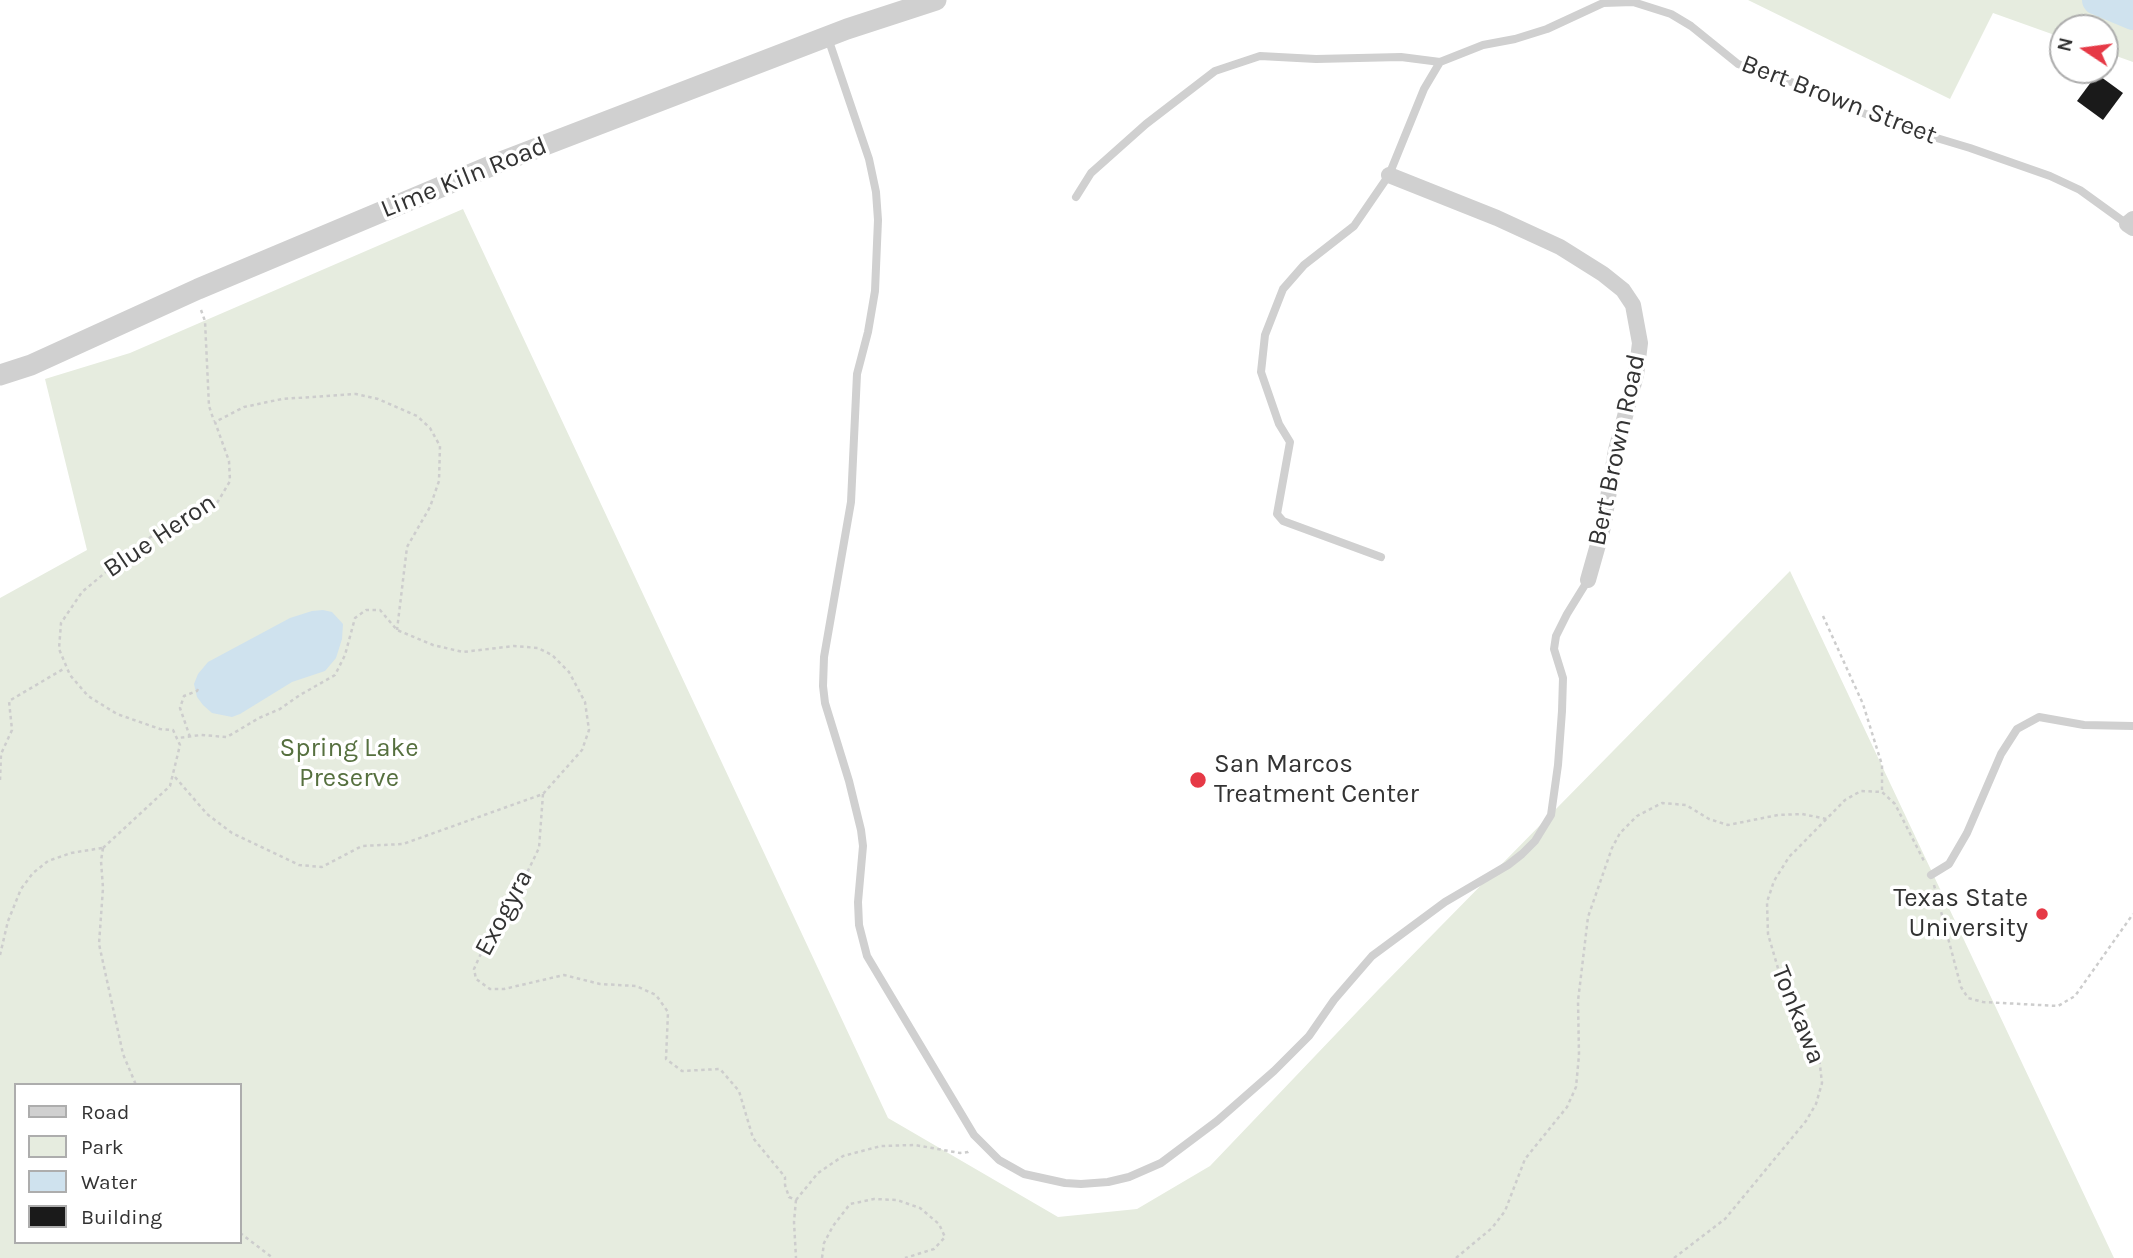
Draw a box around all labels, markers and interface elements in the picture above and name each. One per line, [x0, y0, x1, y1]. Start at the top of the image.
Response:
north arrow [2049, 14, 2119, 84]
text: N [2053, 36, 2078, 54]
street label: Bert Brown Street [1737, 48, 1941, 152]
street label: Lime Kiln Road [376, 131, 552, 225]
street label: Bert Brown Road [1581, 351, 1653, 549]
street label: Blue Heron [98, 487, 222, 585]
park label: Spring Lake Preserve [279, 733, 419, 794]
place label: San Marcos Treatment Center [1214, 749, 1419, 810]
marker: San Marcos Treatment Center [1188, 770, 1208, 790]
street label: Exogyra [468, 865, 540, 961]
place label: Texas State University [1893, 883, 2028, 944]
marker: Texas State University [2034, 906, 2050, 922]
street label: Tonkawa [1764, 961, 1832, 1069]
legend [14, 1083, 242, 1244]
text: Road [81, 1100, 129, 1124]
text: Park [81, 1135, 124, 1159]
text: Water [81, 1170, 137, 1194]
text: Building [81, 1205, 162, 1229]

